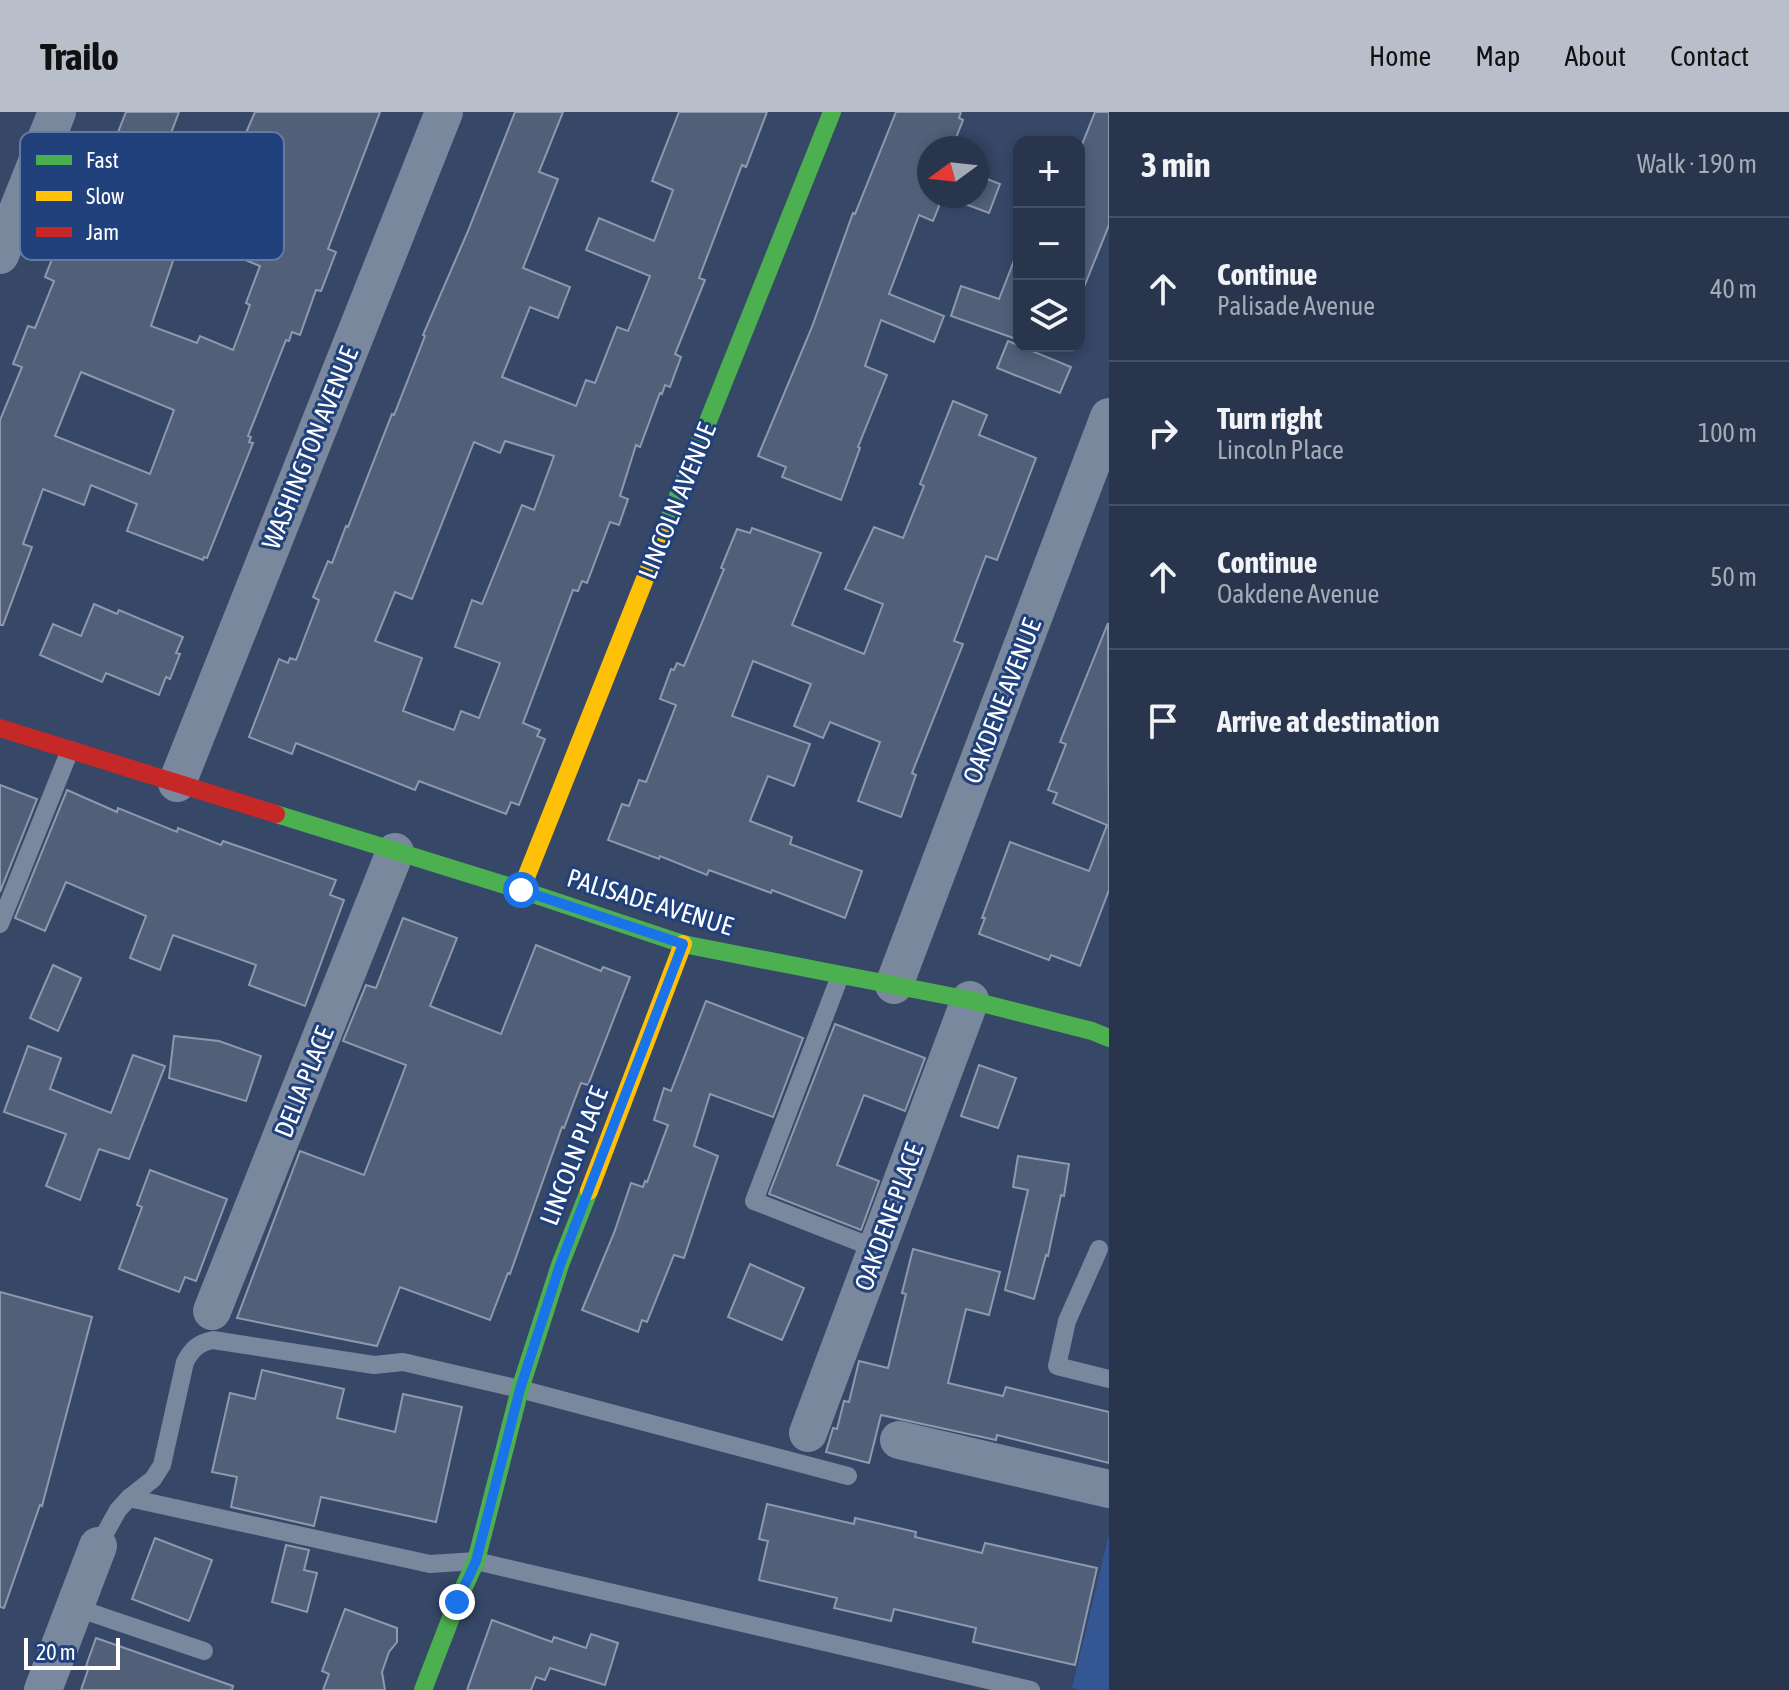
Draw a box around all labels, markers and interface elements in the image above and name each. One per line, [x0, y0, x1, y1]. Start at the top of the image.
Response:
text: Trailo [40, 35, 119, 78]
text: Home [1369, 40, 1431, 72]
text: Map [1475, 40, 1520, 72]
text: About [1564, 40, 1626, 72]
text: Contact [1670, 40, 1749, 72]
legend [20, 132, 284, 260]
north arrow [917, 136, 989, 208]
map controls [1013, 136, 1085, 352]
button: + [1013, 136, 1085, 208]
text: 3 min [1141, 145, 1210, 184]
text: Fast [86, 147, 119, 173]
text: Walk · 190 m [1637, 149, 1757, 179]
text: Slow [86, 183, 124, 209]
button: − [1013, 208, 1085, 280]
text: Jam [86, 219, 119, 245]
text: Continue [1217, 257, 1317, 291]
icon: ahead [1141, 267, 1185, 311]
text: 40 m [1710, 274, 1757, 304]
button: layers [1013, 280, 1085, 352]
text: Palisade Avenue [1217, 291, 1375, 321]
street label: WASHINGTON AVENUE [256, 342, 364, 554]
text: Turn right [1217, 401, 1323, 435]
icon: right [1141, 411, 1185, 455]
text: 100 m [1698, 418, 1757, 448]
street label: LINCOLN AVENUE [632, 419, 722, 583]
text: Lincoln Place [1217, 435, 1344, 465]
text: Continue [1217, 545, 1317, 579]
icon: ahead [1141, 555, 1185, 599]
text: 50 m [1710, 562, 1757, 592]
text: Oakdene Avenue [1217, 579, 1379, 609]
street label: OAKDENE AVENUE [957, 614, 1047, 788]
icon: arrive [1141, 699, 1185, 743]
text: Arrive at destination [1217, 704, 1439, 738]
street label: PALISADE AVENUE [563, 863, 737, 941]
route start [503, 872, 539, 908]
street label: DELIA PLACE [268, 1022, 340, 1142]
street label: LINCOLN PLACE [534, 1083, 614, 1229]
street label: OAKDENE PLACE [848, 1139, 930, 1295]
route end [439, 1584, 475, 1620]
scale bar [24, 1634, 120, 1670]
text: 20 m [36, 1639, 76, 1665]

